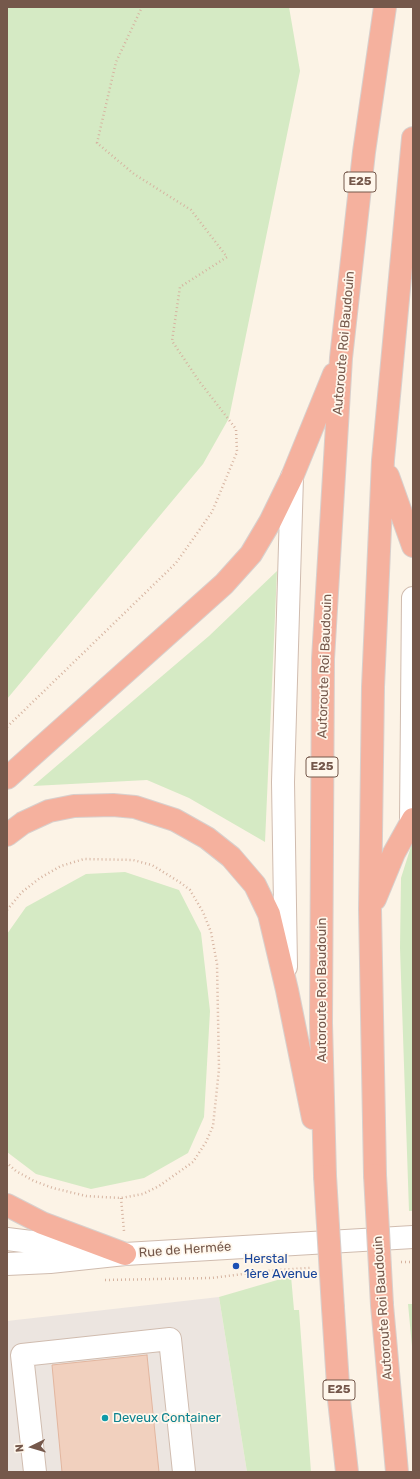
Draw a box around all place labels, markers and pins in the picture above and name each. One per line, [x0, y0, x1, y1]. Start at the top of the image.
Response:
place label: Herstal 1ère Avenue [244, 1251, 318, 1282]
marker: Herstal 1ère Avenue [231, 1261, 241, 1271]
place label: Deveux Container [113, 1410, 221, 1426]
marker: Deveux Container [100, 1413, 110, 1423]

